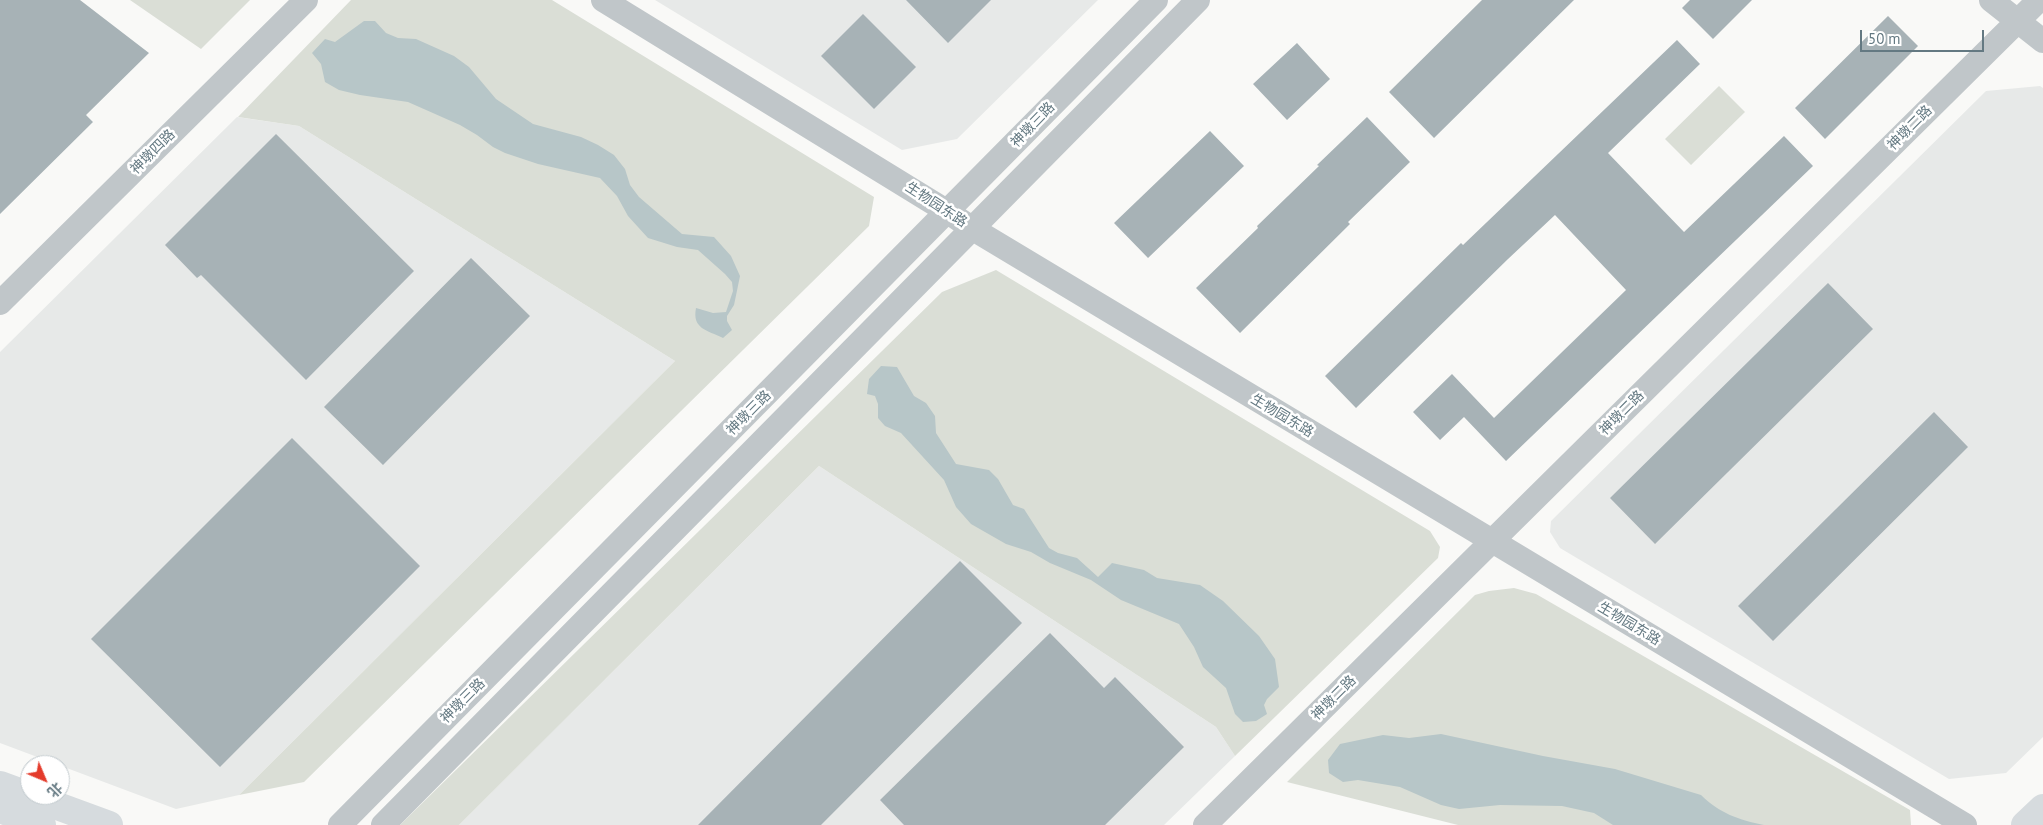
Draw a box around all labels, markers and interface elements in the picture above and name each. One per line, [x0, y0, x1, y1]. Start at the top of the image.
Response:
scale bar [1863, 20, 1987, 52]
text: 50 m [1868, 29, 1901, 48]
street label: 神墩三路 [1008, 99, 1058, 151]
street label: 神墩二路 [1884, 102, 1936, 154]
street label: 神墩四路 [127, 126, 179, 178]
street label: 生物园东路 [902, 179, 970, 231]
street label: 神墩三路 [723, 387, 775, 439]
street label: 神墩二路 [1596, 387, 1648, 439]
street label: 生物园东路 [1248, 391, 1316, 441]
street label: 生物园东路 [1595, 599, 1663, 649]
street label: 神墩二路 [1308, 672, 1360, 724]
street label: 神墩三路 [437, 675, 489, 727]
north arrow [20, 755, 70, 805]
text: 北 [44, 779, 66, 801]

